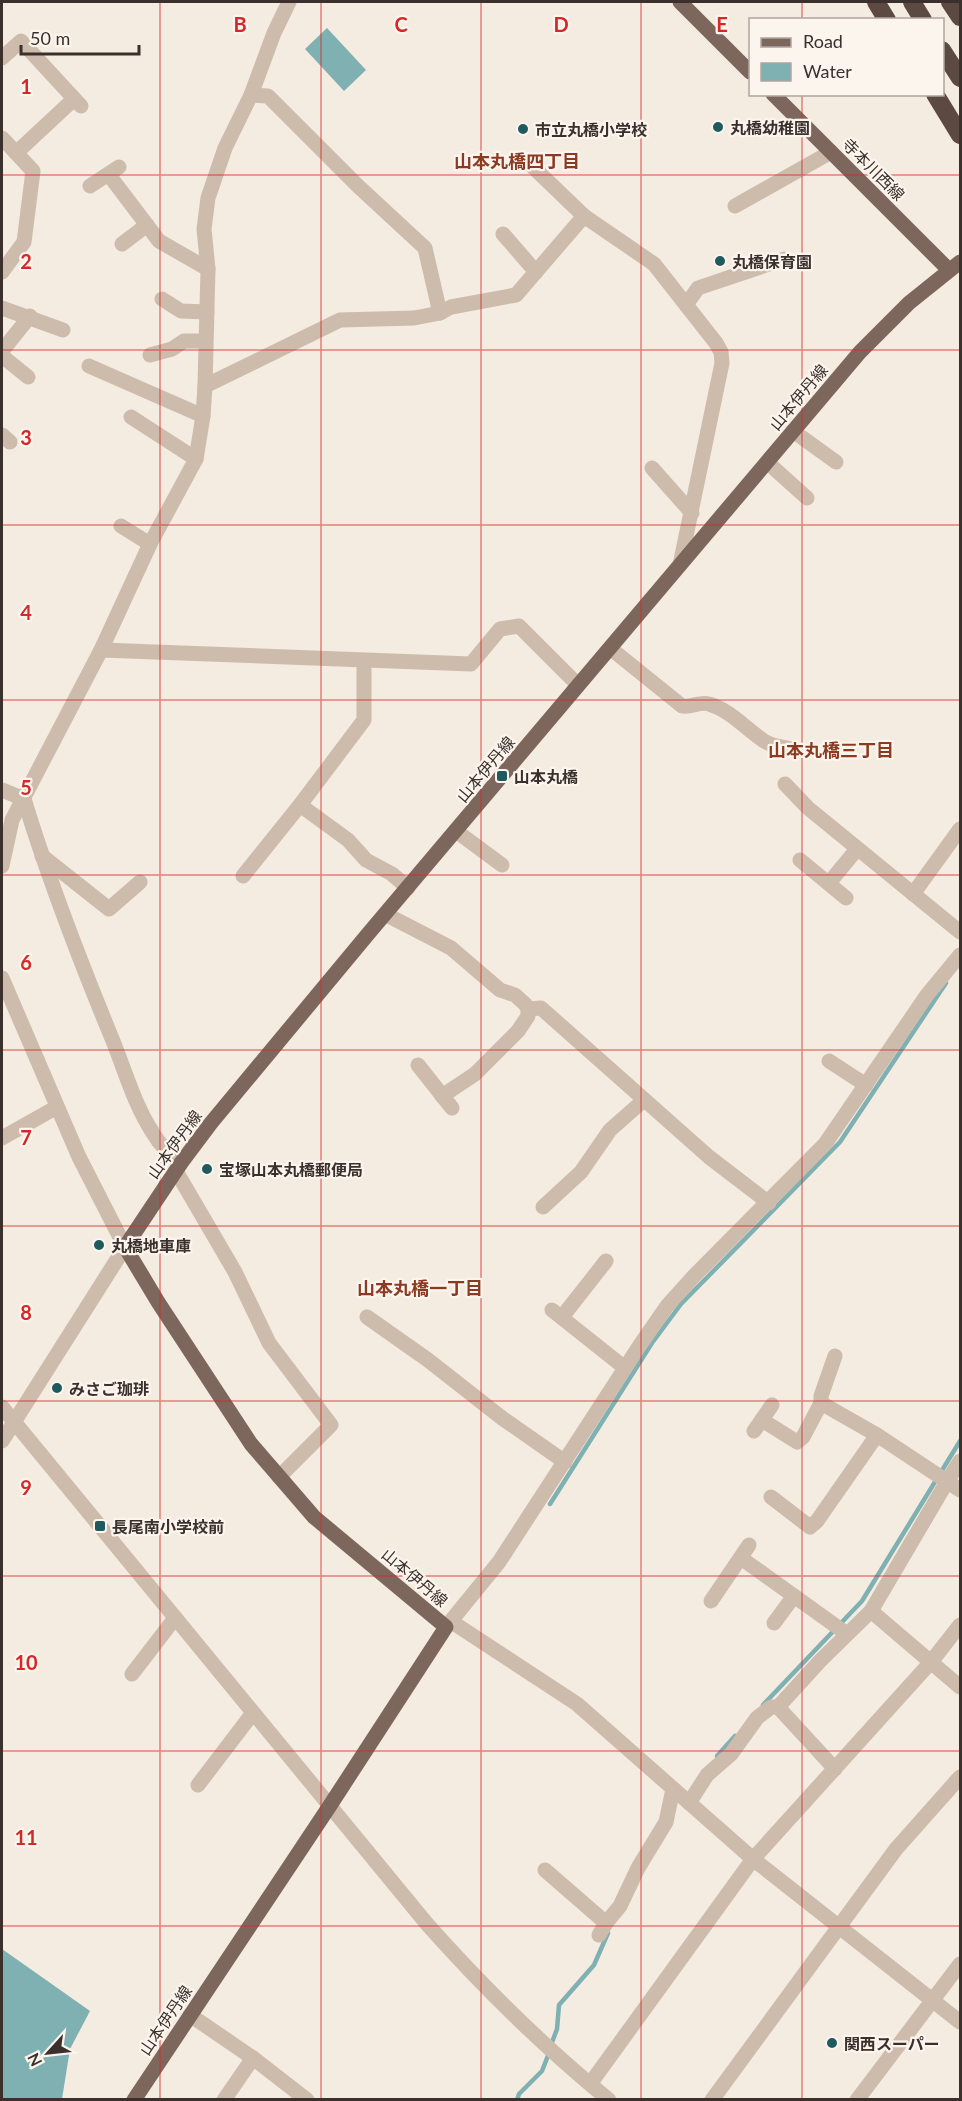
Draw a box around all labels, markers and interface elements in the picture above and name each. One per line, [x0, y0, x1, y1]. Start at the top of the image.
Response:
text: B [233, 12, 247, 36]
text: C [394, 12, 408, 36]
text: D [553, 12, 569, 36]
text: E [716, 12, 728, 36]
scale bar [21, 18, 140, 56]
legend [749, 18, 944, 96]
text: 50 m [30, 27, 70, 49]
text: Road [803, 30, 843, 52]
text: Water [803, 60, 852, 82]
text: 1 [20, 74, 32, 98]
place label: 丸橋幼稚園 [730, 118, 810, 137]
place label: 市立丸橋小学校 [535, 120, 647, 139]
marker: 丸橋幼稚園 [711, 120, 725, 134]
marker: 市立丸橋小学校 [516, 122, 530, 136]
street label: 寺本川西線 [839, 134, 909, 204]
district label: 山本丸橋四丁目 [454, 150, 580, 172]
text: 2 [20, 249, 32, 273]
place label: 丸橋保育園 [732, 252, 812, 271]
marker: 丸橋保育園 [713, 254, 727, 268]
street label: 山本伊丹線 [765, 360, 831, 434]
text: 3 [20, 425, 32, 449]
text: 4 [20, 600, 32, 624]
street label: 山本伊丹線 [452, 732, 518, 806]
district label: 山本丸橋三丁目 [768, 739, 894, 761]
place label: 山本丸橋 [514, 767, 578, 786]
marker: 山本丸橋 [495, 769, 509, 783]
text: 5 [20, 775, 32, 799]
text: 6 [20, 950, 32, 974]
street label: 山本伊丹線 [143, 1106, 205, 1182]
text: 7 [20, 1125, 32, 1149]
place label: 宝塚山本丸橋郵便局 [219, 1160, 363, 1179]
marker: 宝塚山本丸橋郵便局 [200, 1162, 214, 1176]
place label: 丸橋地車庫 [111, 1236, 191, 1255]
marker: 丸橋地車庫 [92, 1238, 106, 1252]
district label: 山本丸橋一丁目 [357, 1277, 483, 1299]
text: 8 [20, 1300, 32, 1324]
place label: みさご珈琲 [69, 1379, 149, 1398]
marker: みさご珈琲 [50, 1381, 64, 1395]
text: 9 [20, 1475, 32, 1499]
place label: 長尾南小学校前 [112, 1517, 224, 1536]
marker: 長尾南小学校前 [93, 1519, 107, 1533]
street label: 山本伊丹線 [378, 1544, 452, 1610]
text: 10 [14, 1650, 38, 1674]
text: 11 [14, 1825, 38, 1849]
street label: 山本伊丹線 [135, 1982, 195, 2058]
north arrow [18, 2023, 78, 2083]
place label: 関西スーパー [844, 2034, 940, 2053]
marker: 関西スーパー [825, 2036, 839, 2050]
text: N [23, 2050, 45, 2070]

